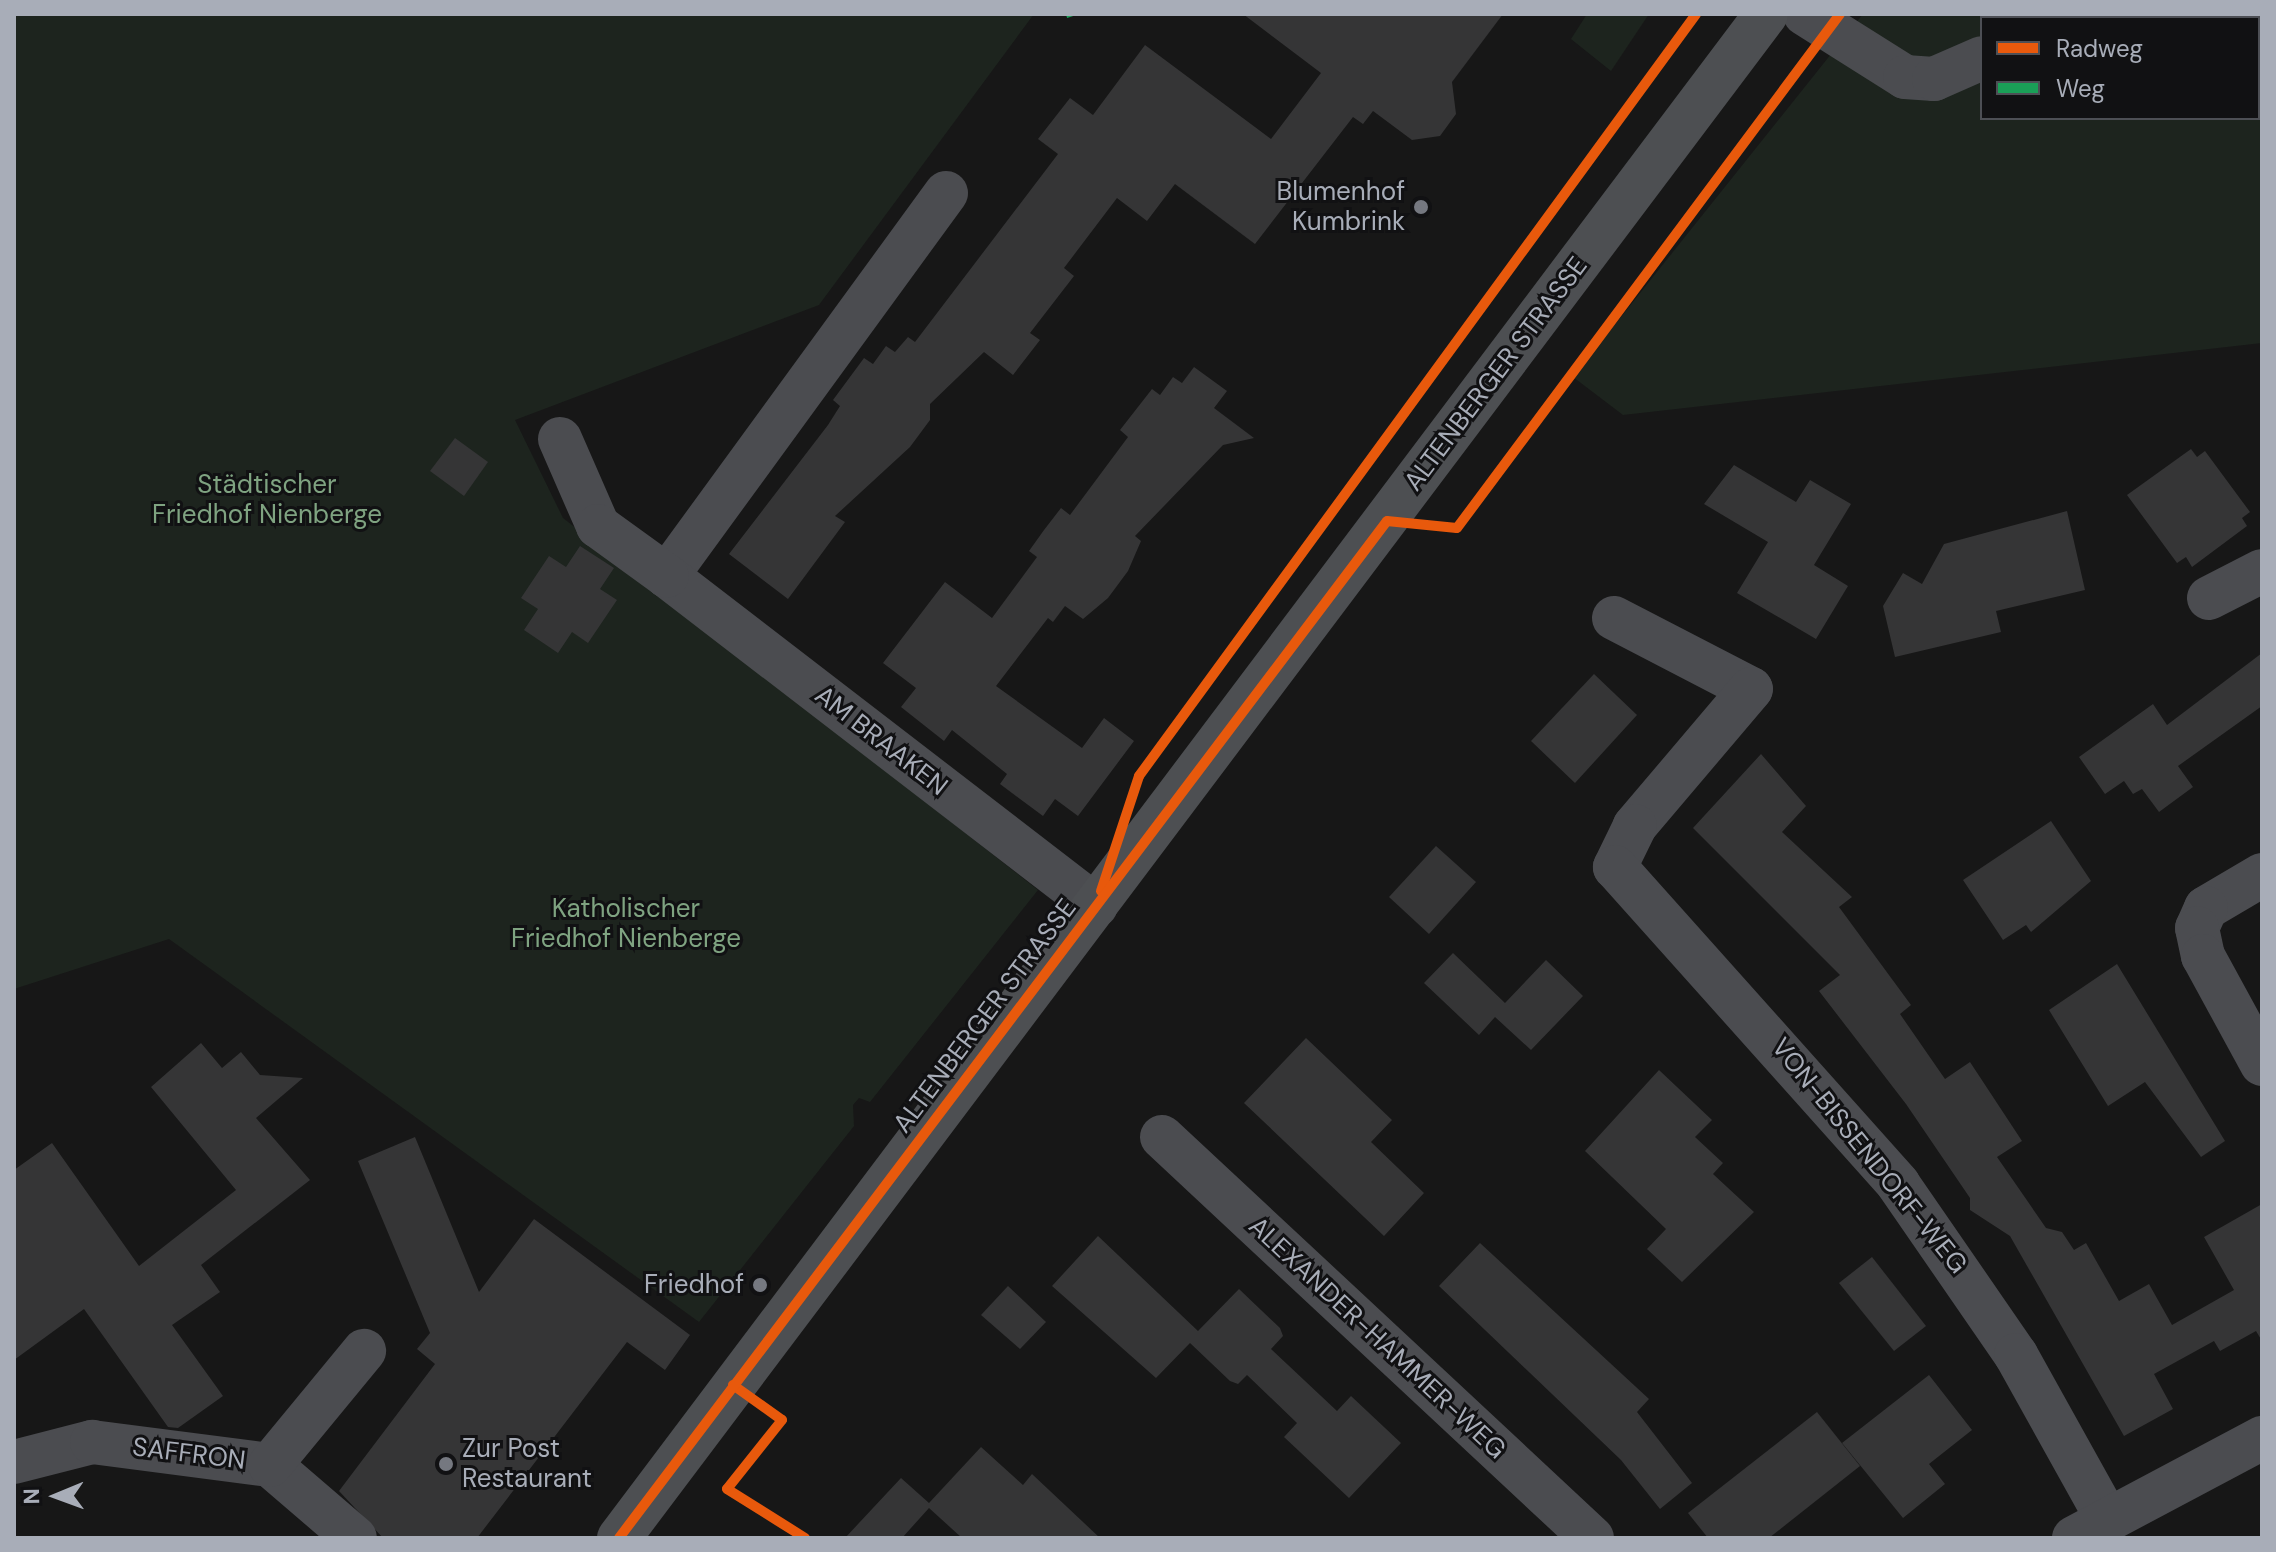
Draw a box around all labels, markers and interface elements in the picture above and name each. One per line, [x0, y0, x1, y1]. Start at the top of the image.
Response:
legend [1980, 16, 2260, 120]
text: Radweg [2056, 33, 2143, 64]
text: Weg [2056, 73, 2105, 104]
place label: Blumenhof Kumbrink [1277, 176, 1405, 238]
marker: Blumenhof Kumbrink [1412, 198, 1430, 216]
street label: ALTENBERGER STRASSE [1398, 251, 1594, 497]
park label: Städtischer Friedhof Nienberge [152, 469, 382, 530]
street label: AM BRAAKEN [809, 680, 953, 802]
park label: Katholischer Friedhof Nienberge [511, 893, 741, 954]
street label: ALTENBERGER STRASSE [887, 893, 1083, 1139]
street label: VON-BISSENDORF-WEG [1765, 1032, 1973, 1280]
street label: ALEXANDER-HAMMER-WEG [1242, 1211, 1512, 1465]
place label: Friedhof [644, 1269, 744, 1301]
marker: Friedhof [751, 1276, 769, 1294]
street label: SAFFRON [131, 1432, 247, 1476]
place label: Zur Post Restaurant [462, 1433, 592, 1494]
marker: Zur Post Restaurant [437, 1455, 455, 1473]
north arrow [16, 1456, 96, 1536]
text: N [17, 1488, 46, 1505]

